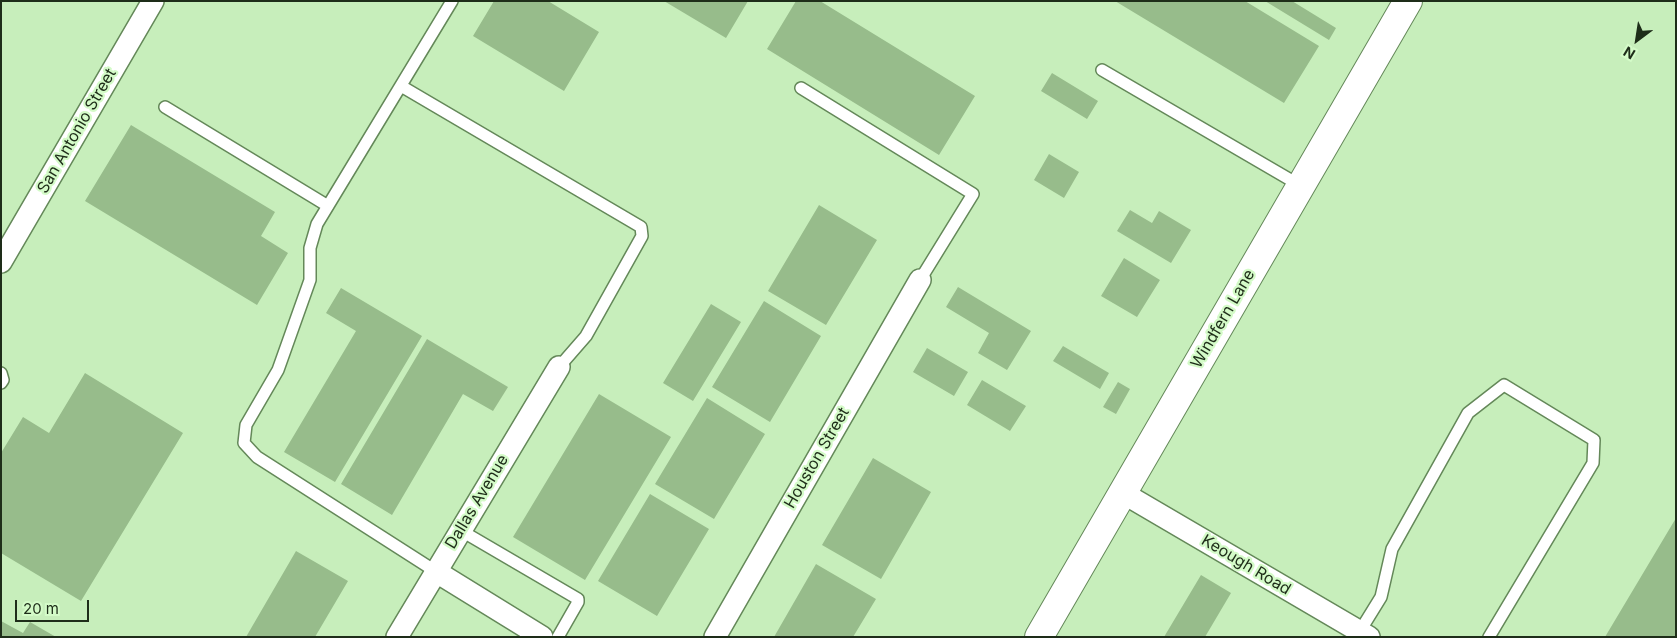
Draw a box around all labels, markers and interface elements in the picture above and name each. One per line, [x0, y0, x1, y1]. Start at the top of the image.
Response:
north arrow [1612, 15, 1662, 65]
text: N [1620, 43, 1638, 63]
street label: San Antonio Street [33, 65, 121, 197]
street label: Windfern Lane [1187, 266, 1259, 372]
street label: Houston Street [780, 404, 854, 512]
street label: Dallas Avenue [441, 451, 513, 553]
street label: Keough Road [1198, 531, 1294, 599]
scale bar [18, 590, 91, 622]
text: 20 m [23, 599, 59, 618]

